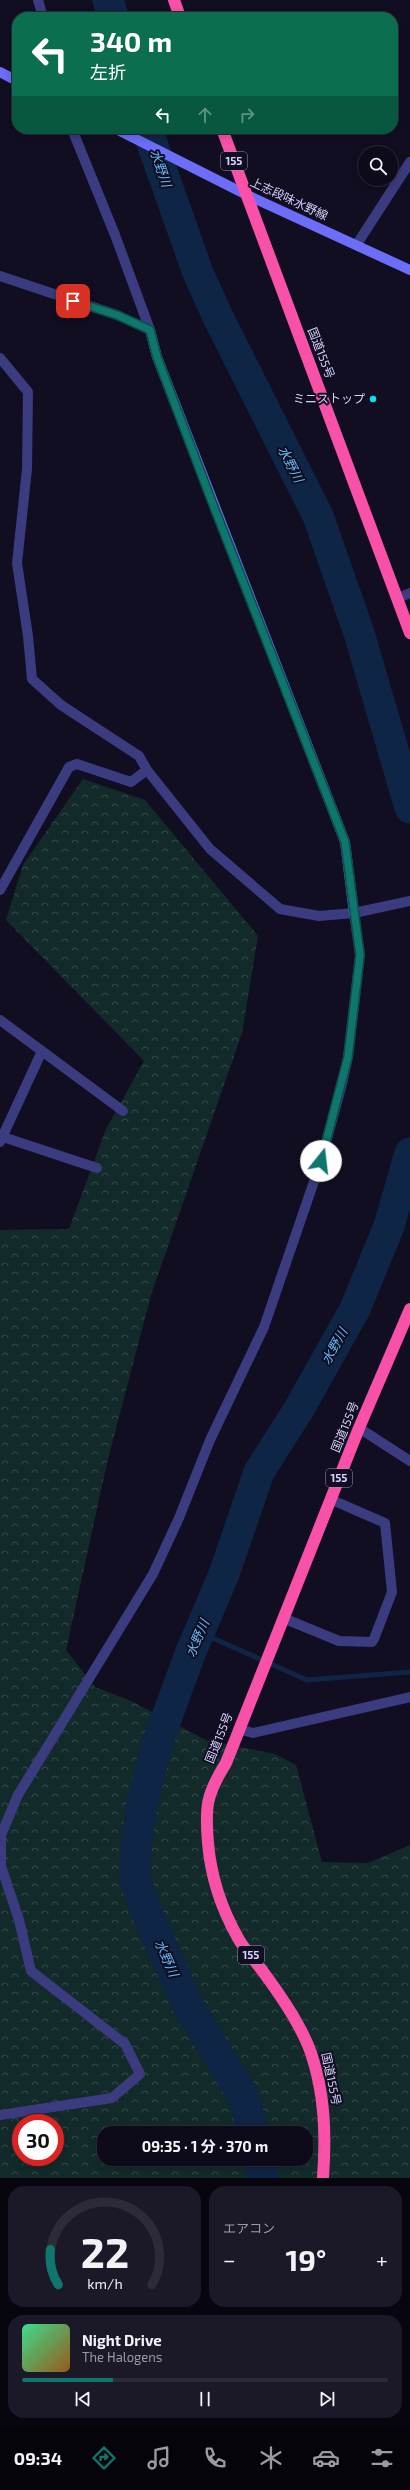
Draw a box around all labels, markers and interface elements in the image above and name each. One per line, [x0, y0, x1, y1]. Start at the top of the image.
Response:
text: 340 m [90, 24, 172, 58]
icon: left [24, 28, 76, 80]
text: 左折 [90, 61, 126, 83]
icon: left [152, 104, 174, 126]
icon: ahead [194, 104, 216, 126]
icon: right [236, 104, 258, 126]
map controls [358, 146, 398, 186]
button: search [358, 146, 398, 186]
water label: 水野川 [147, 147, 176, 191]
road number: 155 [221, 152, 247, 170]
street label: 上志段味水野線 [248, 174, 330, 222]
pin [56, 284, 90, 318]
icon: arrive [62, 290, 84, 312]
street label: 国道155号 [306, 325, 338, 380]
place label: ミニストップ [293, 391, 365, 405]
marker: ミニストップ [368, 394, 378, 404]
water label: 水野川 [275, 443, 308, 487]
position arrow [300, 1140, 342, 1182]
water label: 水野川 [318, 1323, 351, 1367]
street label: 国道155号 [328, 1399, 361, 1454]
road number: 155 [326, 1469, 352, 1487]
water label: 水野川 [182, 1615, 213, 1659]
street label: 国道155号 [202, 1710, 235, 1765]
water label: 水野川 [152, 1937, 183, 1981]
road number: 155 [238, 1946, 264, 1964]
street label: 国道155号 [320, 2051, 344, 2106]
speed limit sign: 30 [12, 2114, 64, 2166]
text: 09:35 · 1 分 · 370 m [142, 2137, 268, 2155]
text: エアコン [223, 2220, 275, 2236]
text: 22 [80, 2225, 129, 2275]
text: 19° [285, 2241, 326, 2277]
text: − [223, 2246, 236, 2272]
text: + [376, 2246, 388, 2272]
text: km/h [87, 2274, 122, 2291]
text: Night Drive [82, 2331, 162, 2349]
text: The Halogens [82, 2349, 162, 2365]
icon: previous [72, 2388, 94, 2410]
icon: pause [194, 2388, 216, 2410]
icon: next [316, 2388, 338, 2410]
icon: directions [90, 2444, 118, 2472]
icon: music [145, 2444, 173, 2472]
icon: phone [201, 2444, 229, 2472]
icon: climate [257, 2444, 285, 2472]
icon: car [312, 2444, 340, 2472]
icon: filters [368, 2444, 396, 2472]
text: 09:34 [14, 2447, 62, 2469]

